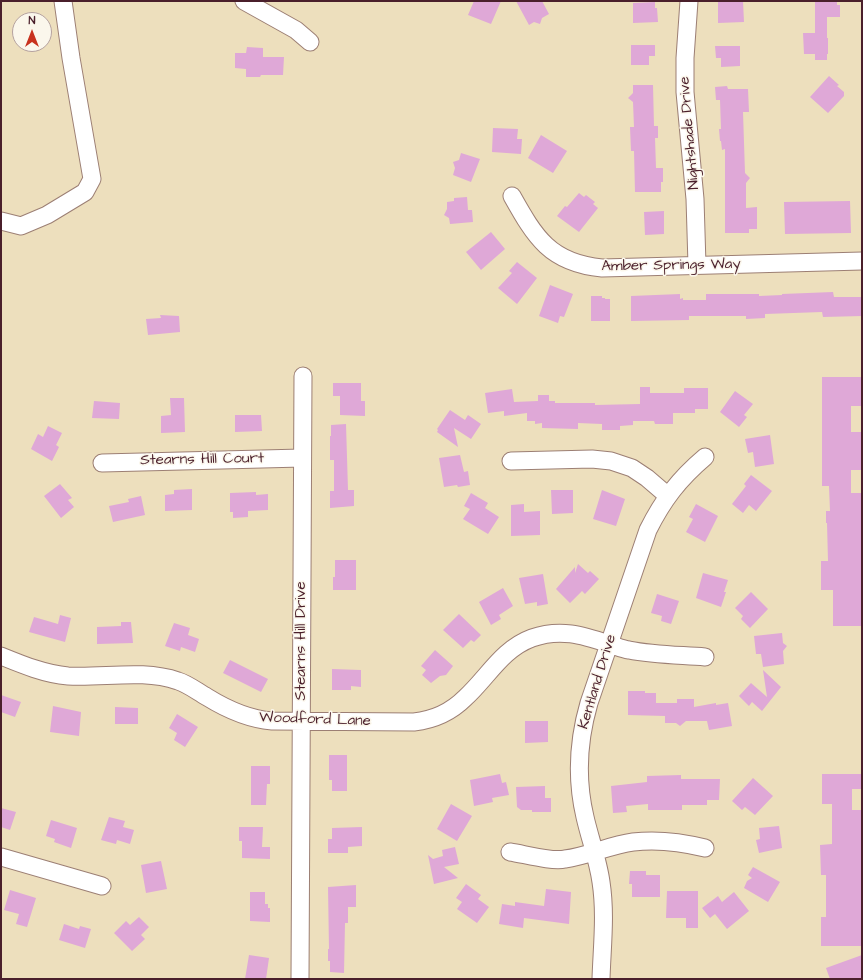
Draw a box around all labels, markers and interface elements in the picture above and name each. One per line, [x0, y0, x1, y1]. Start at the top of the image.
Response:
north arrow [12, 12, 52, 52]
text: N [29, 13, 35, 28]
street label: Nightshade Drive [676, 76, 704, 190]
street label: Amber Springs Way [601, 256, 741, 276]
street label: Stearns Hill Court [140, 450, 264, 470]
street label: Stearns Hill Drive [293, 581, 311, 701]
street label: Kentland Drive [575, 632, 621, 732]
street label: Woodford Lane [259, 709, 371, 731]

